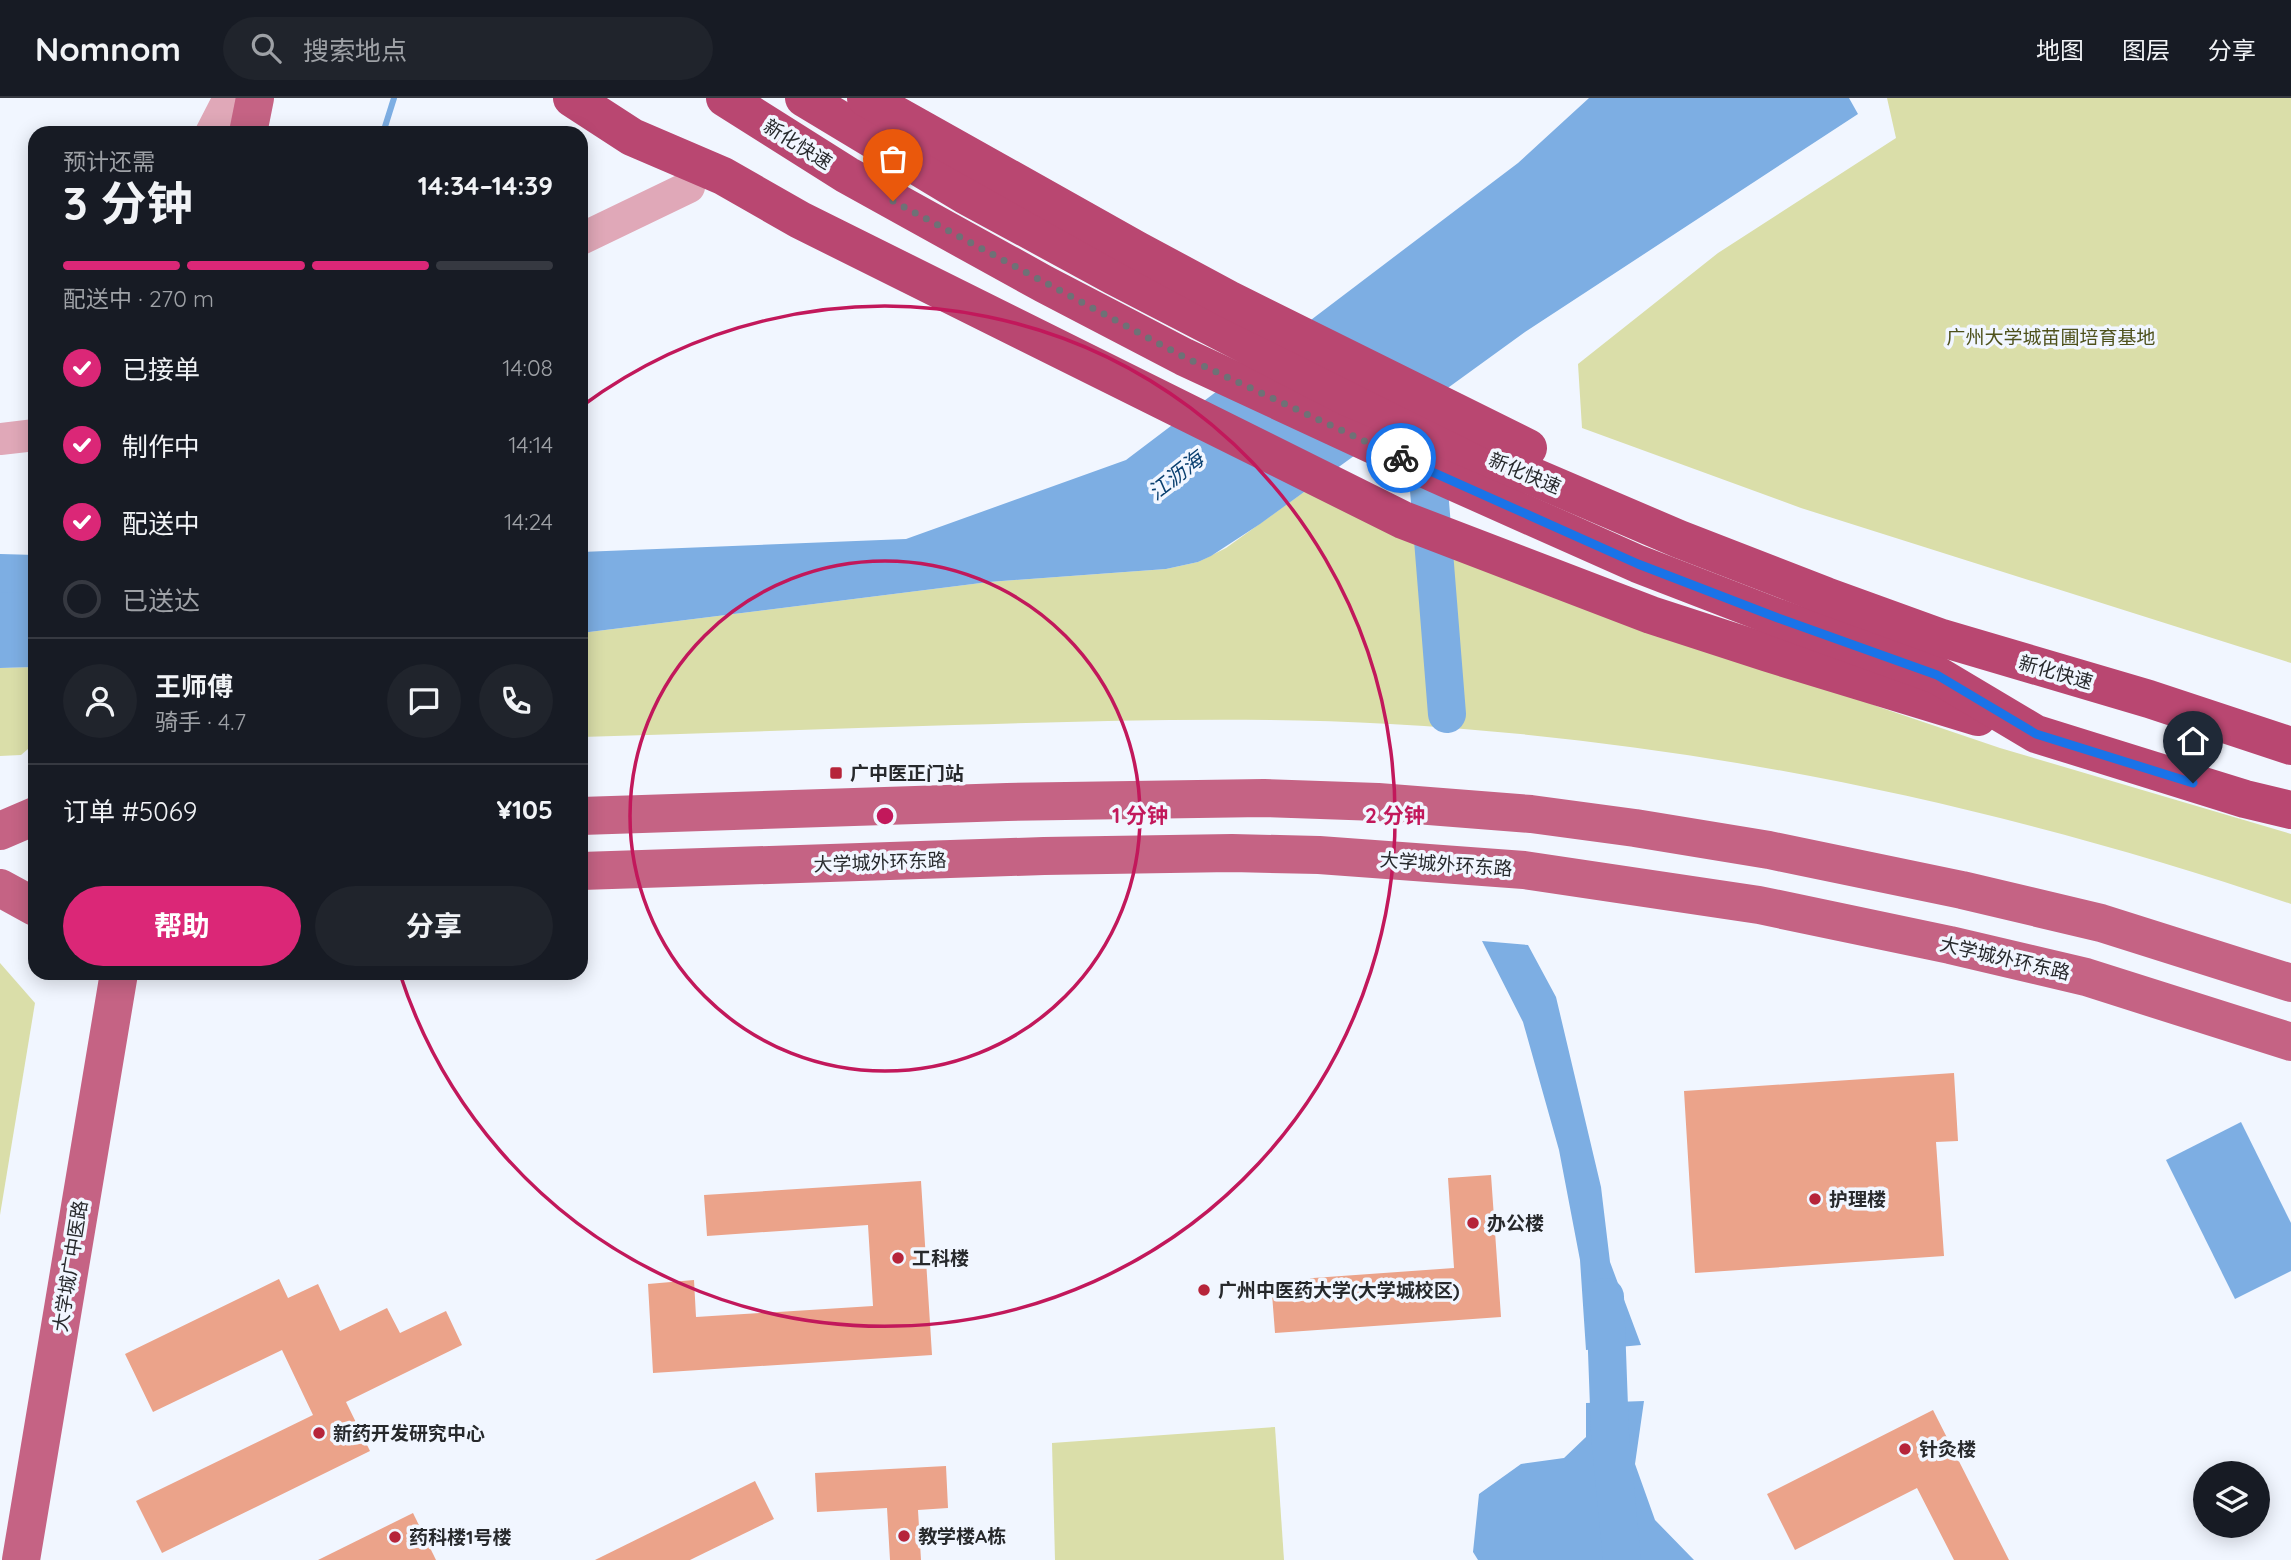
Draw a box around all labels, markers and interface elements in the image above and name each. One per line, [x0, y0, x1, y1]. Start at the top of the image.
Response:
search box [223, 17, 713, 80]
text: Nomnom [35, 28, 181, 69]
icon: search [247, 29, 285, 67]
text: 搜索地点 [303, 34, 407, 67]
text: 地图 [2036, 35, 2084, 65]
text: 图层 [2122, 35, 2170, 65]
text: 分享 [2208, 35, 2256, 65]
street label: 新化快速 [759, 114, 837, 174]
pin [863, 129, 923, 201]
icon: bag [874, 140, 912, 178]
text: 预计还需 [63, 147, 155, 176]
text: 14:34–14:39 [418, 169, 553, 202]
text: 3 分钟 [63, 174, 193, 232]
text: 配送中 · 270 m [63, 284, 214, 313]
park label: 广州大学城苗圃培育基地 [1946, 325, 2156, 349]
icon: check [63, 349, 101, 387]
text: 已接单 [122, 353, 200, 386]
text: 14:08 [502, 353, 553, 382]
courier [1366, 423, 1436, 493]
icon: check [63, 426, 101, 464]
text: 制作中 [122, 430, 200, 463]
text: 14:14 [508, 430, 553, 459]
icon: bike [1382, 439, 1420, 477]
water label: 江沥海 [1143, 444, 1211, 505]
street label: 新化快速 [1485, 447, 1565, 499]
icon: check [63, 503, 101, 541]
text: 配送中 [122, 507, 200, 540]
text: 14:24 [504, 507, 553, 536]
text: 已送达 [122, 584, 200, 617]
street label: 新化快速 [2016, 650, 2096, 694]
button: person [63, 664, 137, 738]
button: chat [387, 664, 461, 738]
button: phone [479, 664, 553, 738]
text: 王师傅 [155, 670, 233, 703]
text: 骑手 · 4.7 [155, 707, 246, 736]
pin [2163, 711, 2223, 783]
icon: home [2174, 722, 2212, 760]
place label: 广中医正门站 [850, 761, 964, 785]
marker: 广中医正门站 [828, 765, 844, 781]
text: ¥105 [496, 793, 553, 826]
text: 订单 #5069 [63, 795, 197, 828]
text: 1 分钟 [1112, 802, 1168, 828]
text: 2 分钟 [1365, 802, 1425, 828]
centre of rings [873, 804, 897, 828]
street label: 大学城外环东路 [1379, 847, 1513, 881]
street label: 大学城外环东路 [813, 848, 947, 876]
button: 帮助 [63, 886, 301, 966]
button: 分享 [315, 886, 553, 966]
street label: 大学城外环东路 [1937, 931, 2073, 985]
place label: 护理楼 [1829, 1187, 1886, 1211]
marker: 护理楼 [1807, 1191, 1823, 1207]
street label: 大学城广中医路 [48, 1198, 92, 1334]
place label: 办公楼 [1487, 1211, 1544, 1235]
marker: 办公楼 [1465, 1215, 1481, 1231]
place label: 工科楼 [912, 1246, 969, 1270]
marker: 工科楼 [890, 1250, 906, 1266]
place label: 广州中医药大学(大学城校区) [1218, 1278, 1460, 1302]
marker: 广州中医药大学(大学城校区) [1196, 1282, 1212, 1298]
place label: 新药开发研究中心 [333, 1421, 485, 1445]
marker: 新药开发研究中心 [311, 1425, 327, 1441]
place label: 针灸楼 [1919, 1437, 1976, 1461]
marker: 针灸楼 [1897, 1441, 1913, 1457]
map controls [2193, 1461, 2270, 1538]
button: layers [2193, 1461, 2270, 1538]
place label: 教学楼A栋 [918, 1524, 1006, 1548]
place label: 药科楼1号楼 [409, 1525, 511, 1549]
marker: 教学楼A栋 [896, 1528, 912, 1544]
marker: 药科楼1号楼 [387, 1529, 403, 1545]

